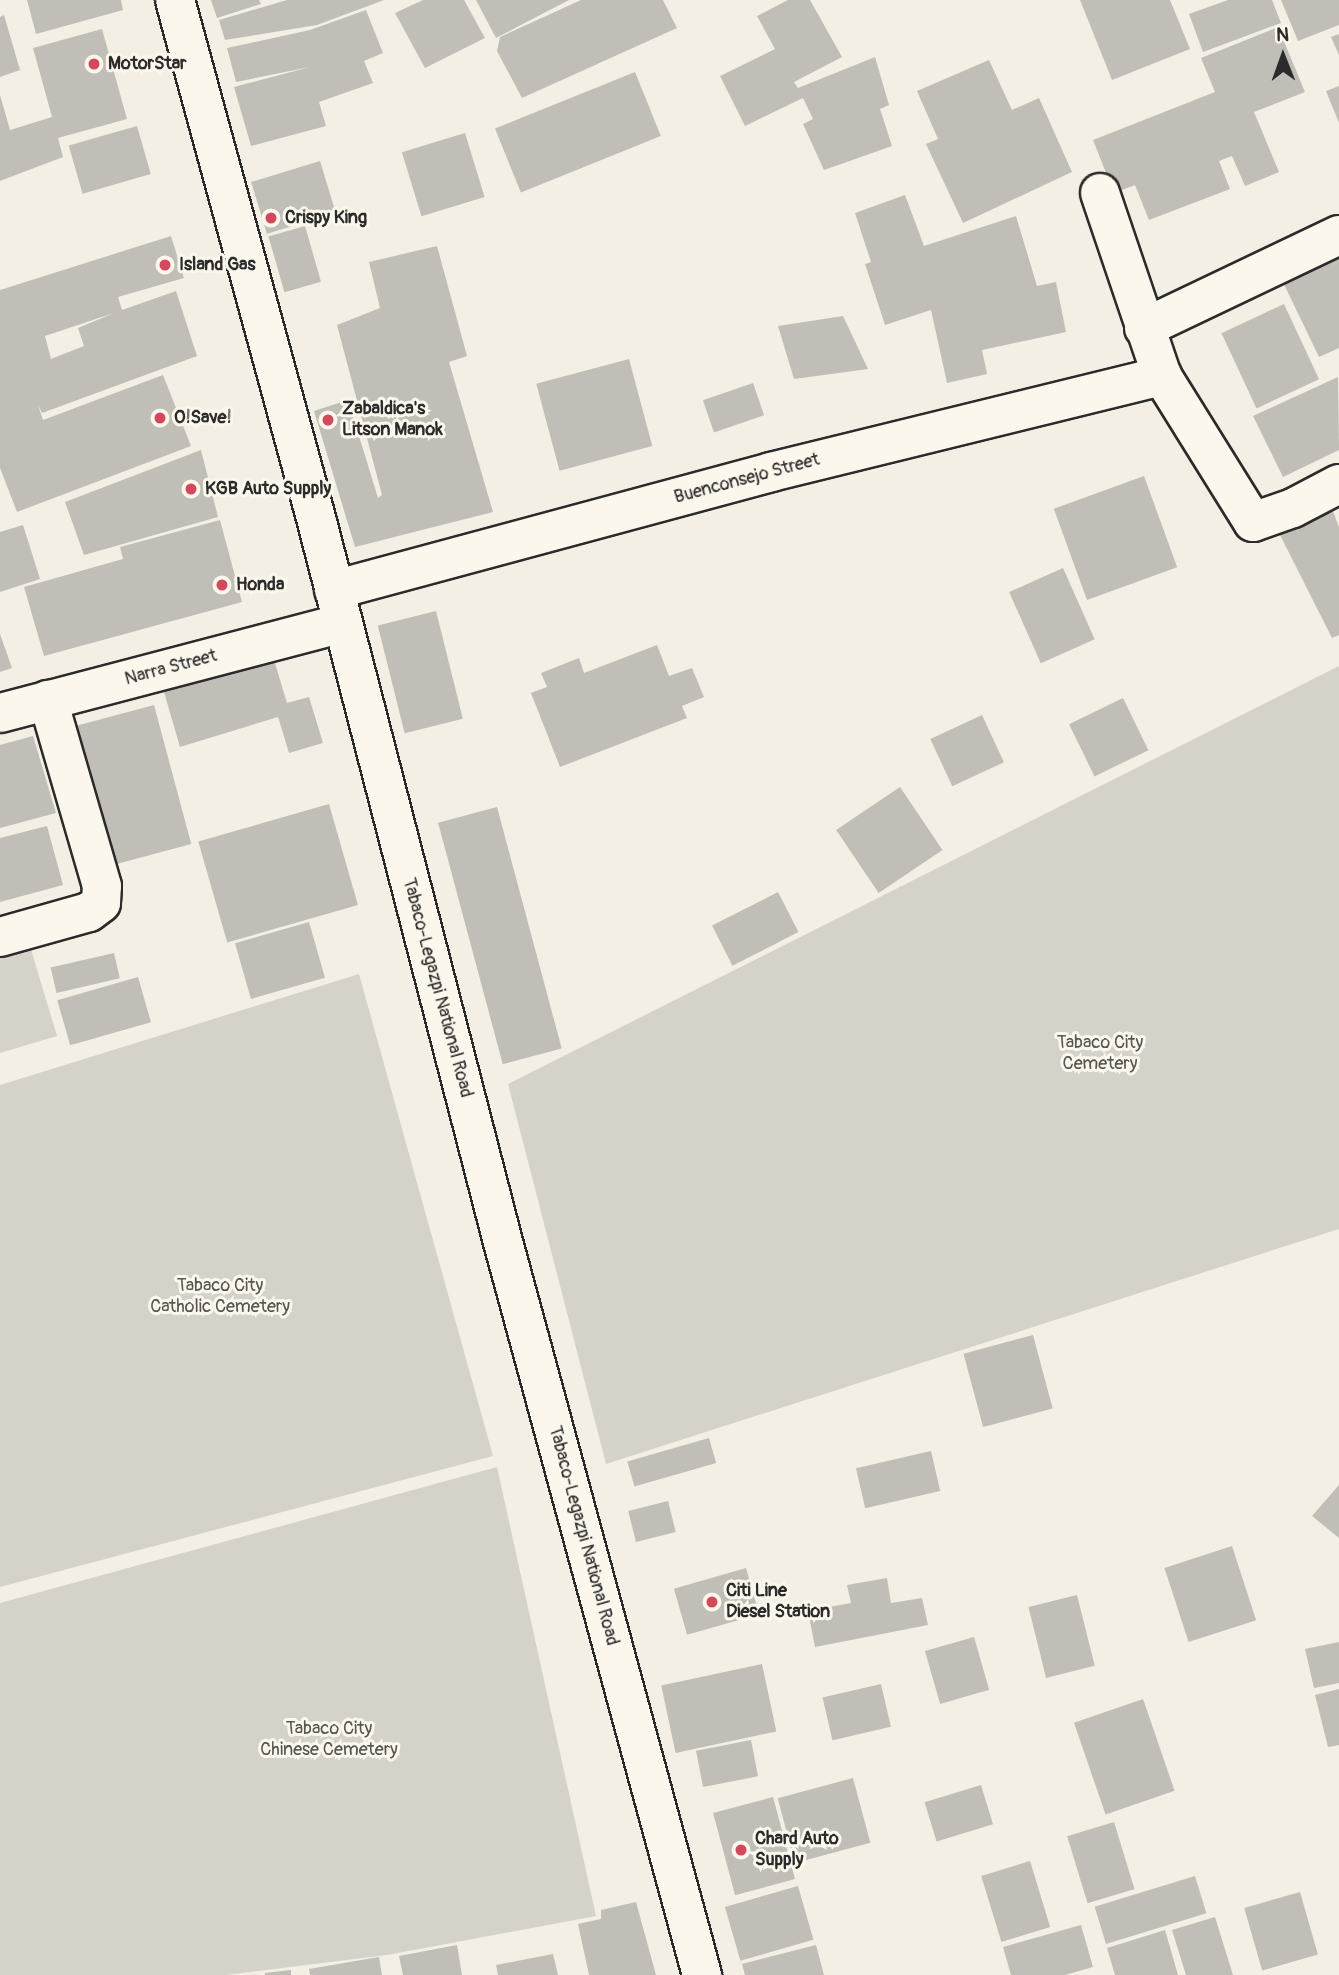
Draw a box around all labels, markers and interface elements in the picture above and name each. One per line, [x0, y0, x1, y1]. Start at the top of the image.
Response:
north arrow [1248, 21, 1318, 91]
text: N [1276, 23, 1289, 47]
place label: MotorStar [108, 53, 187, 75]
marker: MotorStar [86, 56, 102, 72]
place label: Crispy King [285, 207, 367, 229]
marker: Crispy King [263, 210, 279, 226]
place label: Island Gas [179, 254, 255, 276]
marker: Island Gas [157, 257, 173, 273]
place label: Zabaldica's Litson Manok [342, 399, 443, 442]
place label: O!Save! [174, 407, 232, 429]
marker: O!Save! [152, 410, 168, 426]
marker: Zabaldica's Litson Manok [320, 412, 336, 428]
street label: Buenconsejo Street [672, 449, 822, 509]
place label: KGB Auto Supply [205, 478, 331, 500]
marker: KGB Auto Supply [183, 481, 199, 497]
place label: Honda [236, 574, 284, 596]
marker: Honda [214, 577, 230, 593]
street label: Narra Street [123, 645, 219, 691]
street label: Tabaco-Legazpi National Road [397, 876, 477, 1100]
park label: Tabaco City Cemetery [1057, 1033, 1143, 1076]
park label: Tabaco City Catholic Cemetery [150, 1276, 290, 1318]
street label: Tabaco-Legazpi National Road [543, 1424, 623, 1648]
place label: Citi Line Diesel Station [726, 1581, 830, 1624]
marker: Citi Line Diesel Station [704, 1594, 720, 1610]
park label: Tabaco City Chinese Cemetery [260, 1719, 398, 1762]
place label: Chard Auto Supply [755, 1829, 839, 1871]
marker: Chard Auto Supply [733, 1842, 749, 1858]

